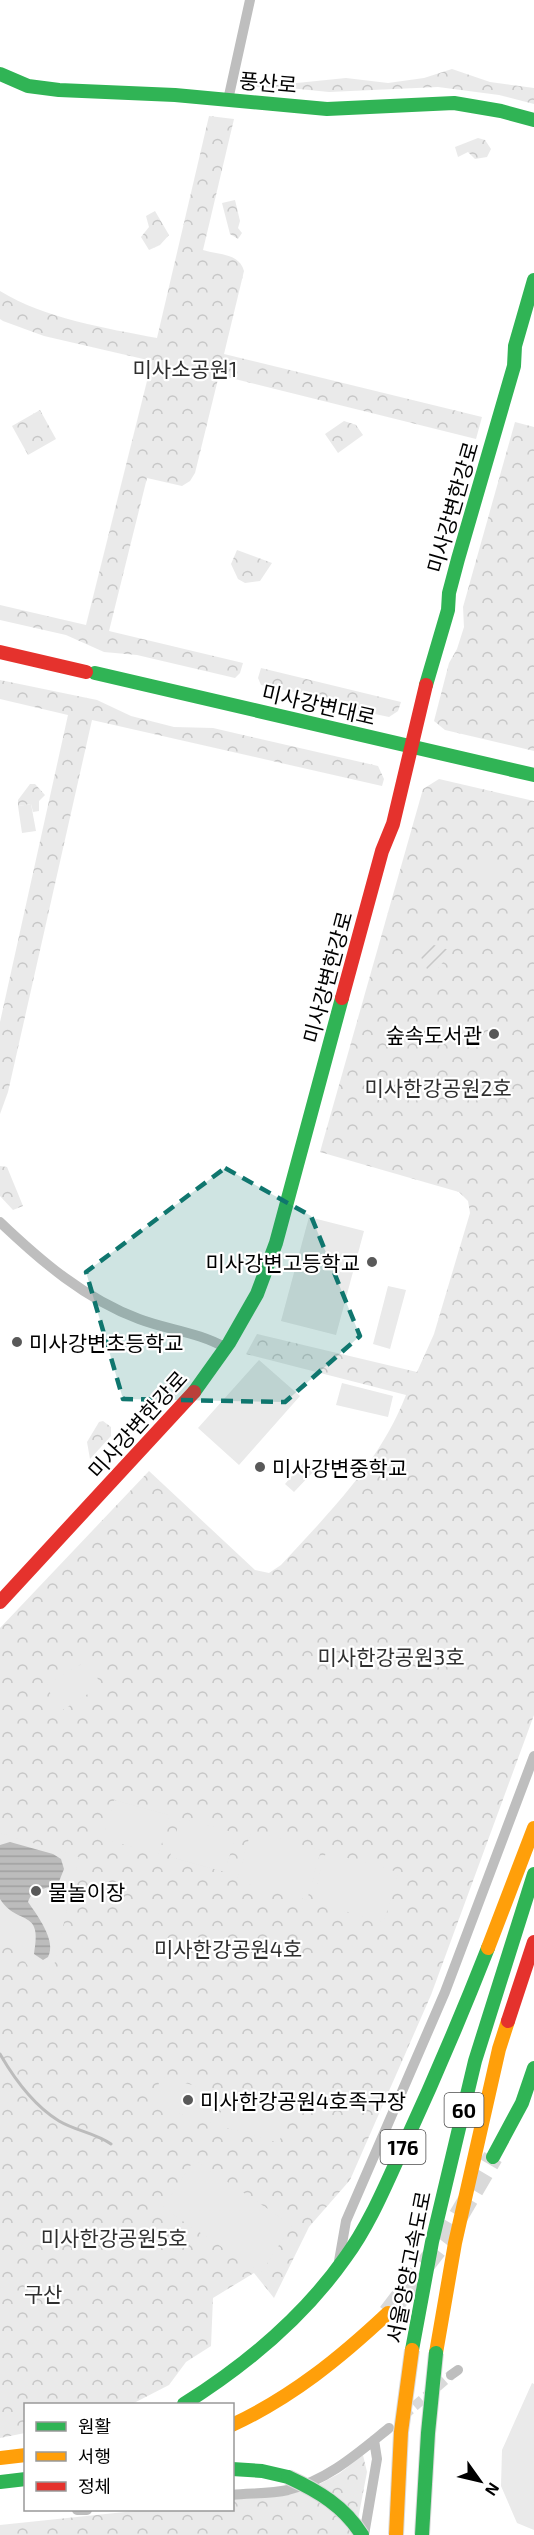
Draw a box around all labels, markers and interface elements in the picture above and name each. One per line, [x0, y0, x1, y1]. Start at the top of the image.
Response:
street label: 풍산로 [238, 67, 298, 97]
park label: 미사소공원1 [133, 356, 237, 381]
street label: 미사강변한강로 [421, 439, 483, 575]
street label: 미사강변대로 [260, 679, 378, 729]
street label: 미사강변한강로 [297, 908, 357, 1046]
place label: 숲속도서관 [385, 1022, 482, 1047]
marker: 숲속도서관 [487, 1027, 501, 1041]
park label: 미사한강공원2호 [364, 1075, 512, 1100]
place label: 미사강변고등학교 [205, 1250, 360, 1275]
marker: 미사강변고등학교 [365, 1255, 379, 1269]
place label: 미사강변초등학교 [29, 1330, 184, 1355]
marker: 미사강변초등학교 [10, 1335, 24, 1349]
street label: 미사강변한강로 [82, 1365, 192, 1483]
place label: 미사강변중학교 [272, 1455, 407, 1480]
marker: 미사강변중학교 [253, 1460, 267, 1474]
park label: 미사한강공원3호 [318, 1644, 464, 1669]
place label: 물놀이장 [48, 1879, 125, 1904]
marker: 물놀이장 [29, 1884, 43, 1898]
park label: 미사한강공원4호 [154, 1936, 302, 1961]
place label: 미사한강공원4호족구장 [200, 2088, 406, 2113]
marker: 미사한강공원4호족구장 [181, 2093, 195, 2107]
road number: 60 [444, 2093, 484, 2127]
road number: 176 [380, 2130, 426, 2164]
street label: 서울양양고속도로 [381, 2189, 435, 2345]
park label: 미사한강공원5호 [41, 2225, 187, 2250]
park label: 구산 [24, 2281, 62, 2306]
legend [24, 2403, 234, 2511]
text: 원활 [78, 2415, 111, 2437]
text: 서행 [78, 2445, 111, 2467]
north arrow [450, 2451, 510, 2511]
text: 정체 [78, 2475, 111, 2497]
text: N [482, 2480, 504, 2500]

